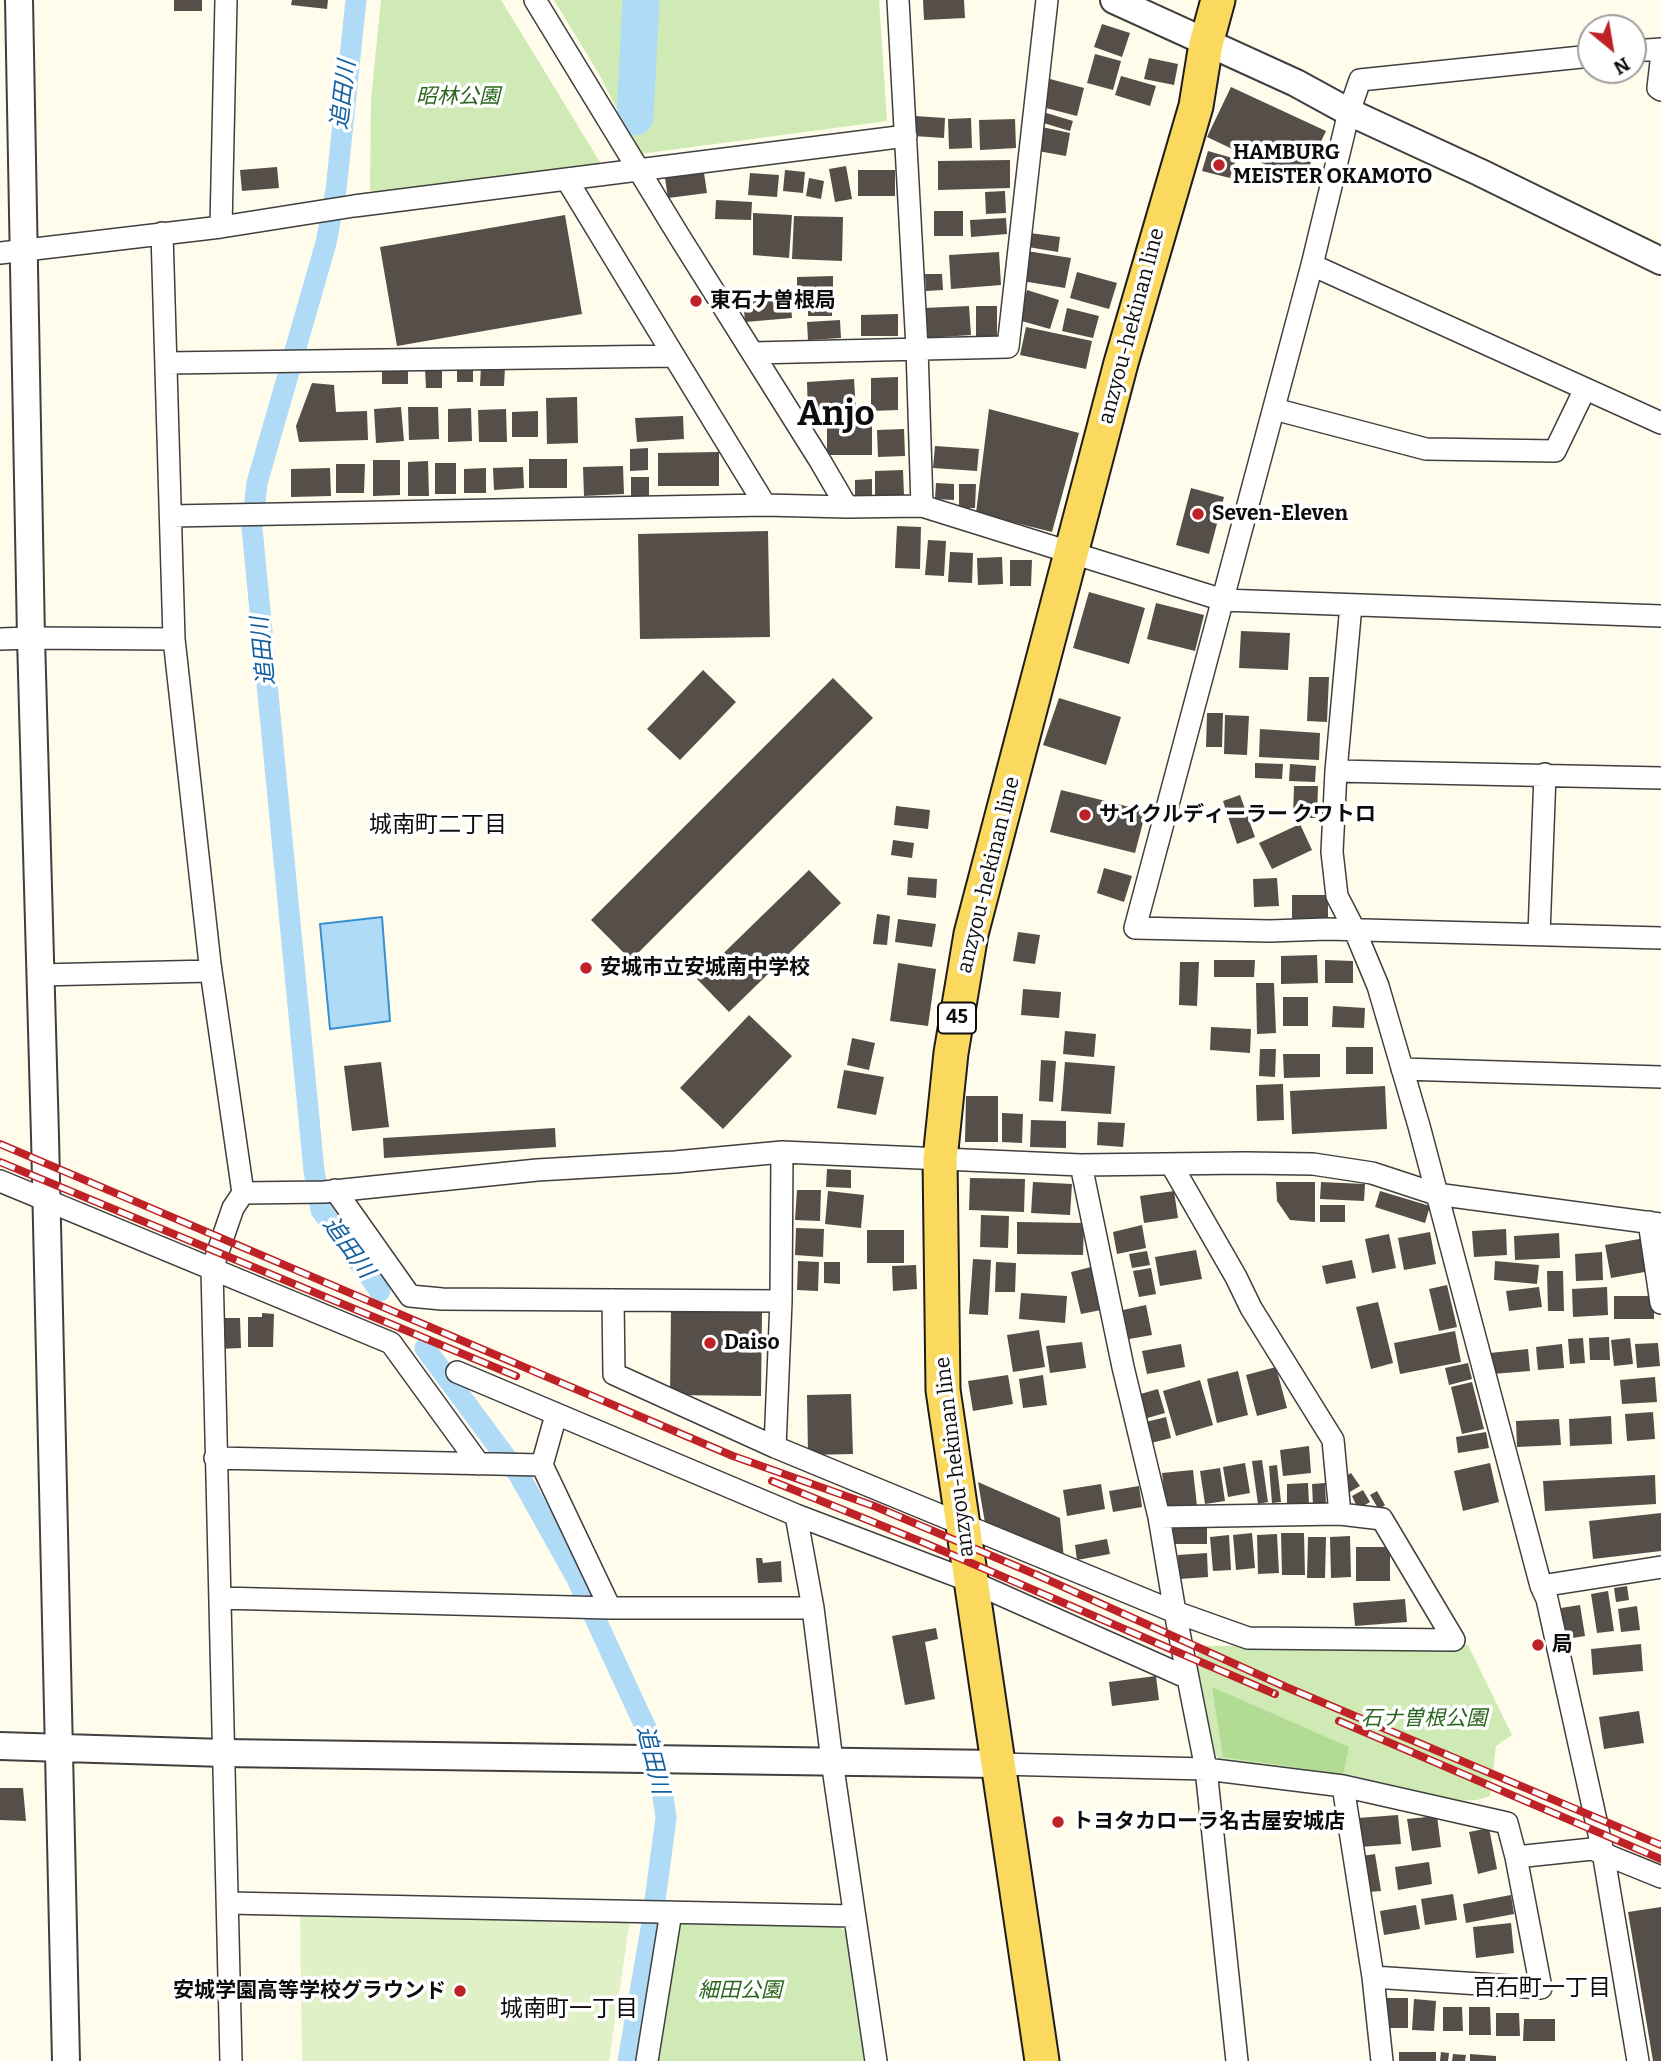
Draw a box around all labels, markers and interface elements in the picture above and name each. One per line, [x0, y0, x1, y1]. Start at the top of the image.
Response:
north arrow [1577, 14, 1647, 84]
text: N [1610, 52, 1634, 80]
water label: 追田川 [326, 59, 362, 131]
park label: 昭林公園 [416, 84, 500, 110]
place label: HAMBURG MEISTER OKAMOTO [1233, 140, 1432, 190]
marker: HAMBURG MEISTER OKAMOTO [1211, 157, 1227, 173]
street label: anzyou-hekinan line [1094, 225, 1170, 427]
place label: 東石ナ曽根局 [710, 288, 836, 314]
marker: 東石ナ曽根局 [688, 293, 704, 309]
district label: Anjo [797, 394, 875, 436]
place label: Seven-Eleven [1212, 501, 1348, 527]
marker: Seven-Eleven [1190, 506, 1206, 522]
water label: 追田川 [247, 615, 281, 687]
street label: anzyou-hekinan line [952, 774, 1026, 976]
place label: サイクルディーラー クワトロ [1099, 802, 1376, 828]
marker: サイクルディーラー クワトロ [1077, 807, 1093, 823]
district label: 城南町二丁目 [369, 812, 507, 840]
place label: 安城市立安城南中学校 [600, 955, 810, 981]
marker: 安城市立安城南中学校 [578, 960, 594, 976]
road number: 45 [938, 1002, 976, 1034]
water label: 追田川 [317, 1212, 379, 1284]
place label: Daiso [724, 1330, 779, 1356]
marker: Daiso [702, 1335, 718, 1351]
street label: anzyou-hekinan line [930, 1355, 980, 1559]
place label: 局 [1552, 1632, 1573, 1658]
marker: 局 [1530, 1637, 1546, 1653]
park label: 石ナ曽根公園 [1361, 1706, 1487, 1732]
water label: 追田川 [630, 1723, 674, 1797]
place label: トヨタカローラ名古屋安城店 [1072, 1809, 1345, 1835]
marker: トヨタカローラ名古屋安城店 [1050, 1814, 1066, 1830]
district label: 百石町一丁目 [1473, 1975, 1611, 2003]
place label: 安城学園高等学校グラウンド [173, 1978, 446, 2004]
park label: 細田公園 [698, 1978, 782, 2004]
marker: 安城学園高等学校グラウンド [452, 1983, 468, 1999]
district label: 城南町一丁目 [500, 1996, 638, 2024]

